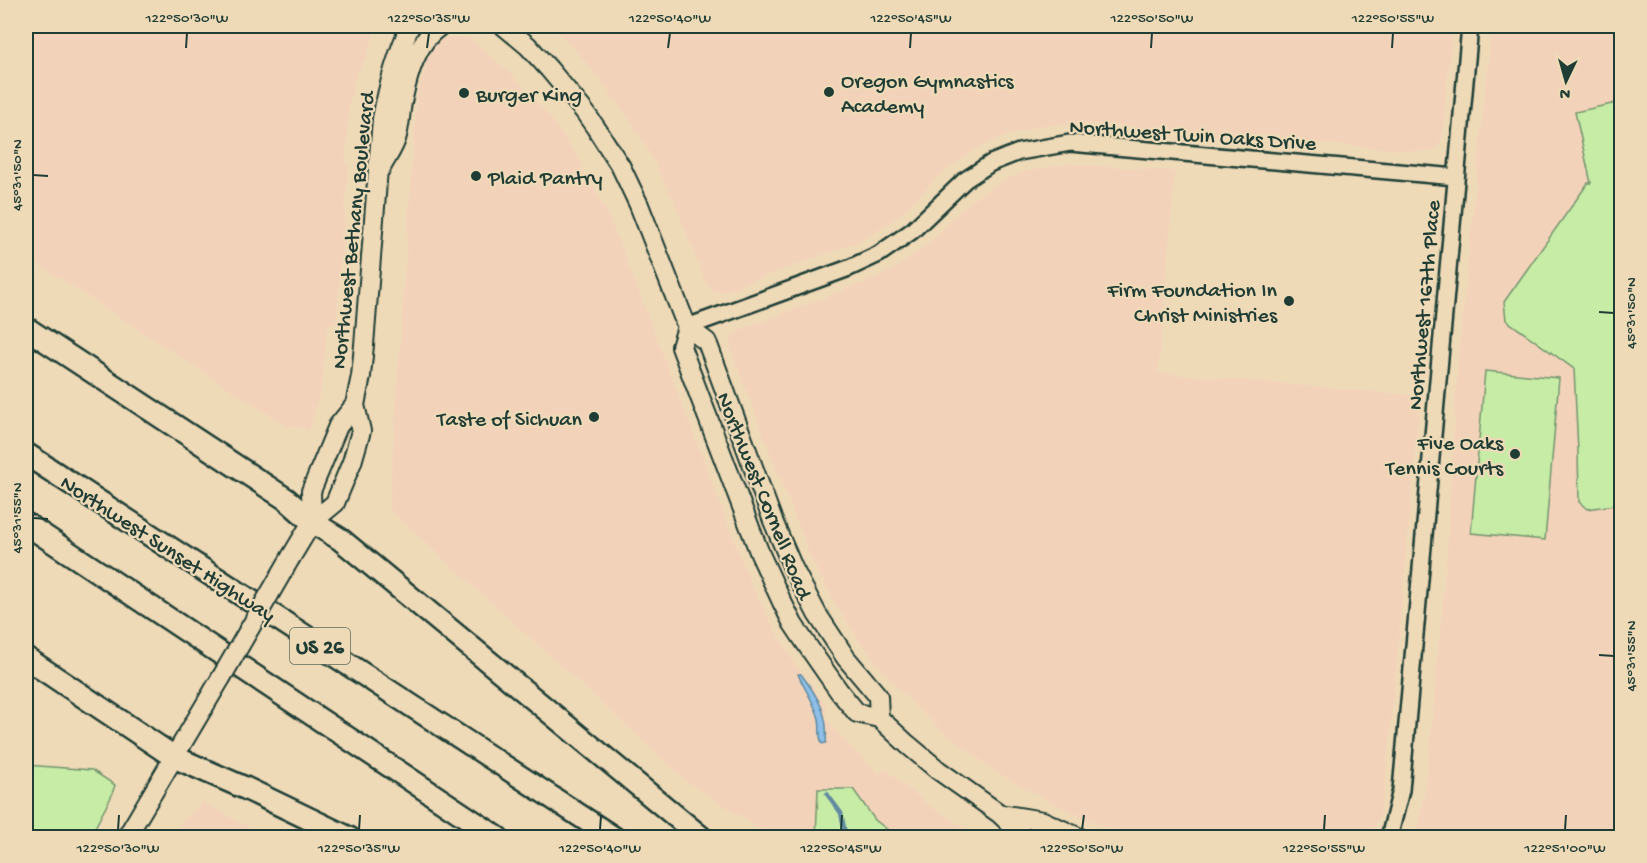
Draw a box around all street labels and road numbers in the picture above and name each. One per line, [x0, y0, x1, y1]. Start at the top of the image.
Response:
street label: Northwest Bethany Boulevard [327, 88, 383, 370]
street label: Northwest Twin Oaks Drive [1068, 115, 1318, 159]
street label: Northwest 167th Place [1404, 199, 1448, 411]
street label: Northwest Cornell Road [709, 389, 817, 606]
street label: Northwest Sunset Highway [54, 471, 279, 630]
road number: US 26 [290, 628, 350, 664]

